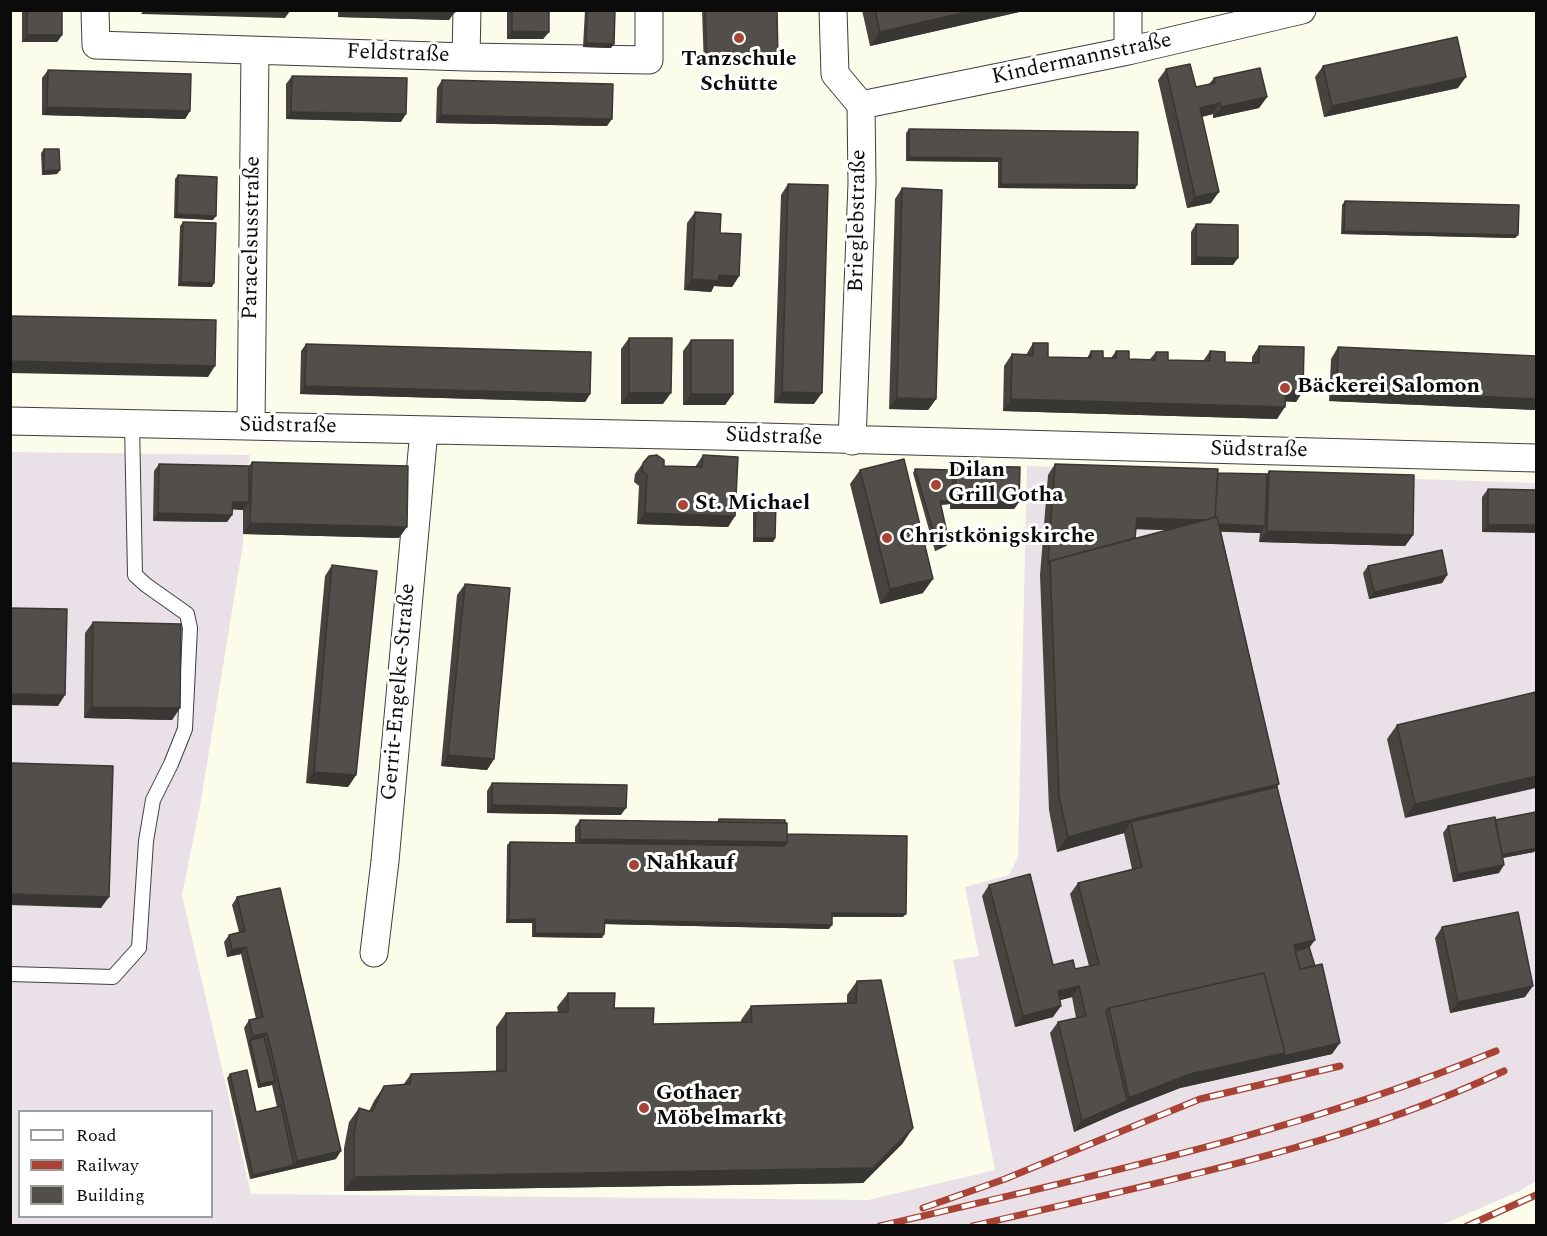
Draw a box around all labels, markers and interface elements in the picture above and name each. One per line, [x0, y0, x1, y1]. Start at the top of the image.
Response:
street label: Kindermannstraße [990, 28, 1174, 92]
marker: Tanzschule Schütte [732, 31, 746, 45]
street label: Feldstraße [346, 40, 450, 70]
place label: Tanzschule Schütte [681, 48, 797, 100]
street label: Brieglebstraße [845, 149, 873, 293]
street label: Paracelsusstraße [238, 156, 268, 320]
place label: Bäckerei Salomon [1297, 375, 1480, 401]
marker: Bäckerei Salomon [1278, 381, 1292, 395]
street label: Südstraße [239, 413, 337, 441]
street label: Südstraße [725, 423, 823, 453]
street label: Südstraße [1210, 437, 1308, 465]
place label: Dilan Grill Gotha [948, 459, 1063, 511]
marker: Dilan Grill Gotha [929, 478, 943, 492]
place label: St. Michael [695, 492, 810, 518]
marker: St. Michael [676, 498, 690, 512]
place label: Christkönigskirche [899, 525, 1095, 551]
marker: Christkönigskirche [880, 531, 894, 545]
street label: Gerrit-Engelke-Straße [377, 582, 423, 802]
place label: Nahkauf [646, 852, 734, 878]
marker: Nahkauf [627, 858, 641, 872]
place label: Gothaer Möbelmarkt [656, 1082, 783, 1134]
marker: Gothaer Möbelmarkt [637, 1101, 651, 1115]
legend [18, 1110, 213, 1218]
text: Road [76, 1122, 117, 1149]
text: Railway [76, 1152, 139, 1179]
text: Building [76, 1182, 145, 1209]

